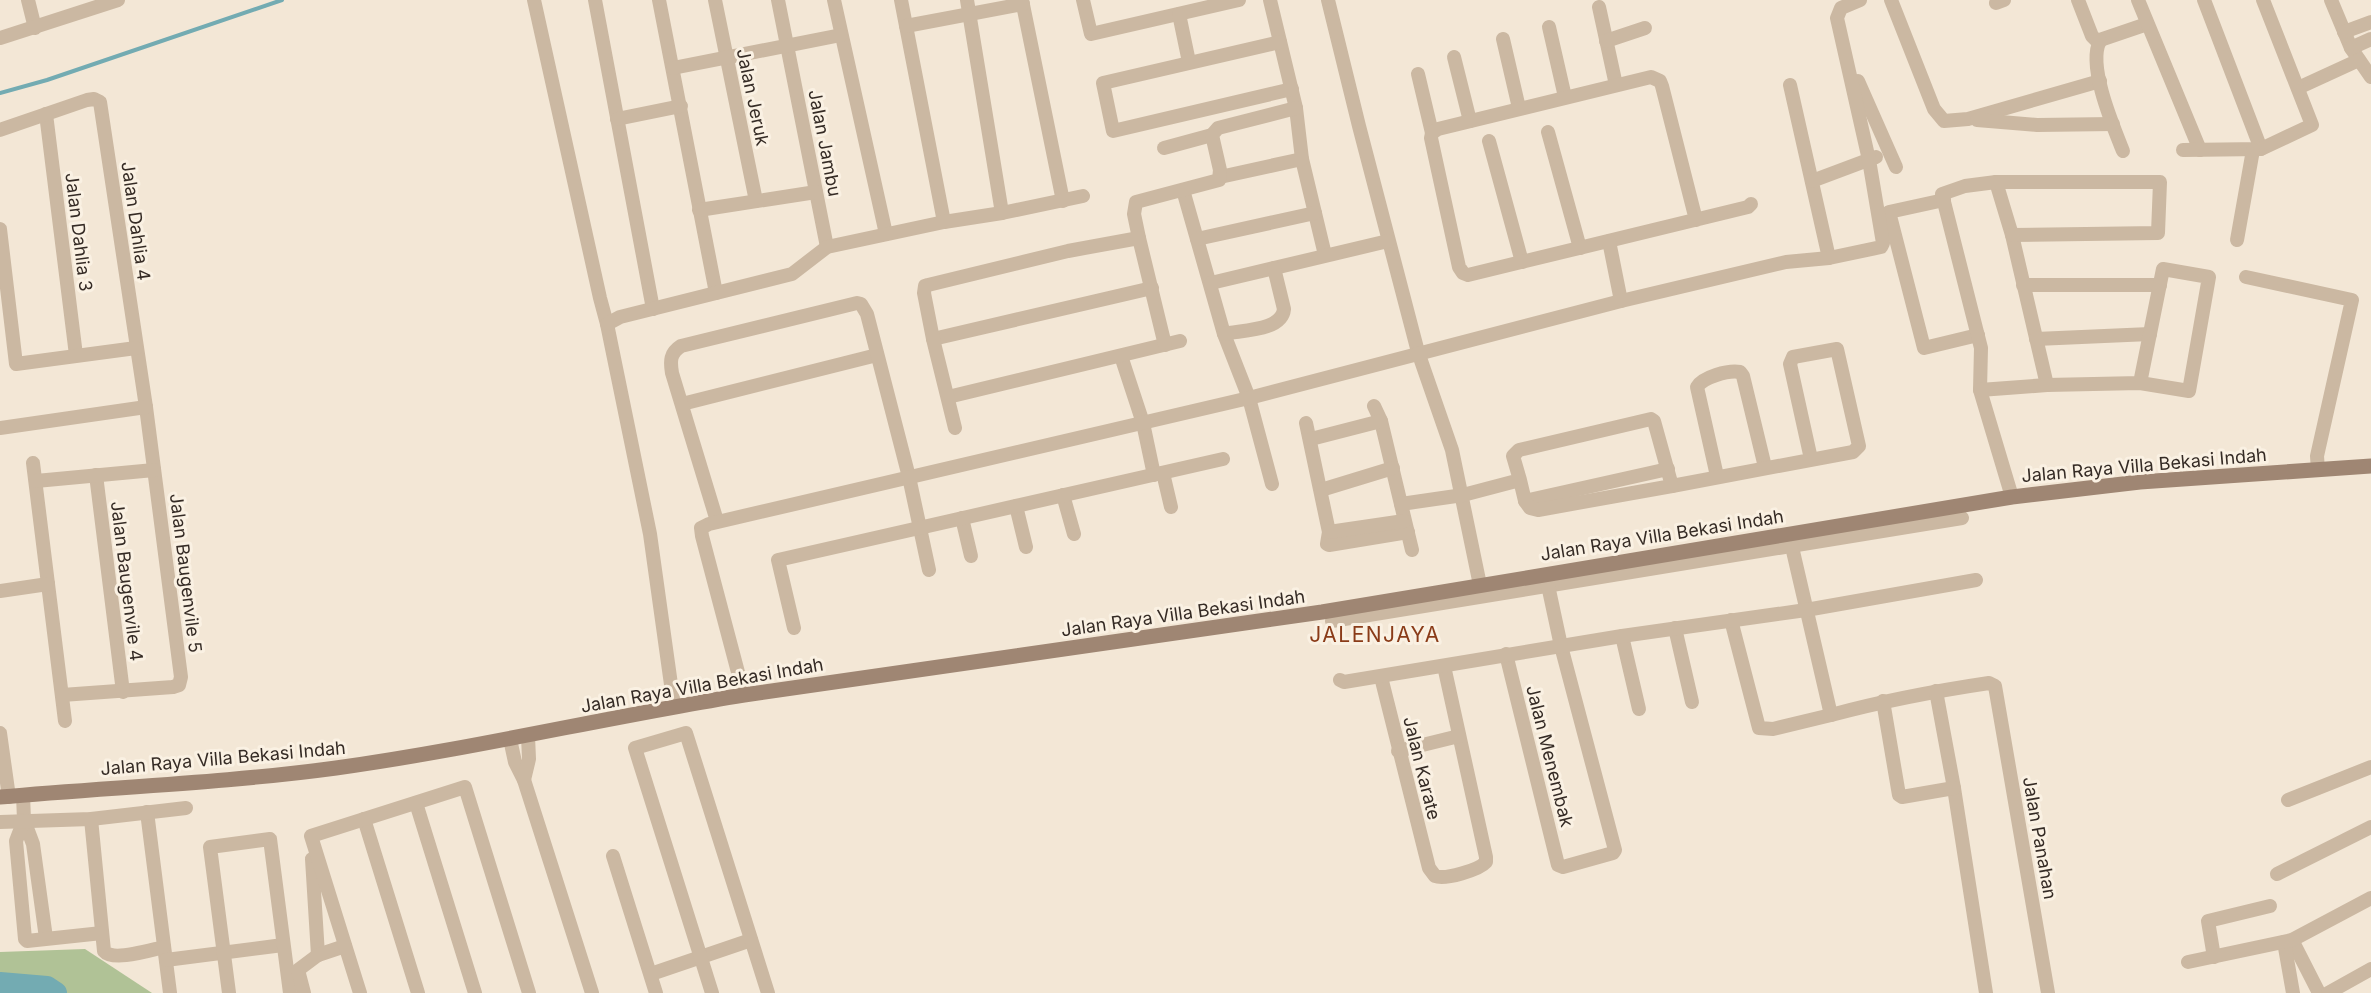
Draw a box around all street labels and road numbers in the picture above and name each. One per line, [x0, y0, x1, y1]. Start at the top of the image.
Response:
street label: Jalan Jeruk [732, 47, 774, 148]
street label: Jalan Jambu [804, 88, 846, 198]
street label: Jalan Dahlia 4 [117, 160, 155, 282]
street label: Jalan Dahlia 3 [61, 172, 97, 292]
street label: Jalan Raya Villa Bekasi Indah [2020, 444, 2268, 486]
street label: Jalan Baugenvile 5 [166, 492, 206, 654]
street label: Jalan Baugenvile 4 [107, 500, 147, 662]
street label: Jalan Raya Villa Bekasi Indah [1539, 505, 1785, 565]
street label: Jalan Raya Villa Bekasi Indah [1060, 585, 1306, 641]
street label: Jalan Raya Villa Bekasi Indah [579, 653, 825, 717]
street label: Jalan Menembak [1522, 683, 1578, 829]
street label: Jalan Karate [1399, 714, 1445, 822]
street label: Jalan Raya Villa Bekasi Indah [99, 737, 347, 779]
street label: Jalan Panahan [2019, 775, 2061, 901]

